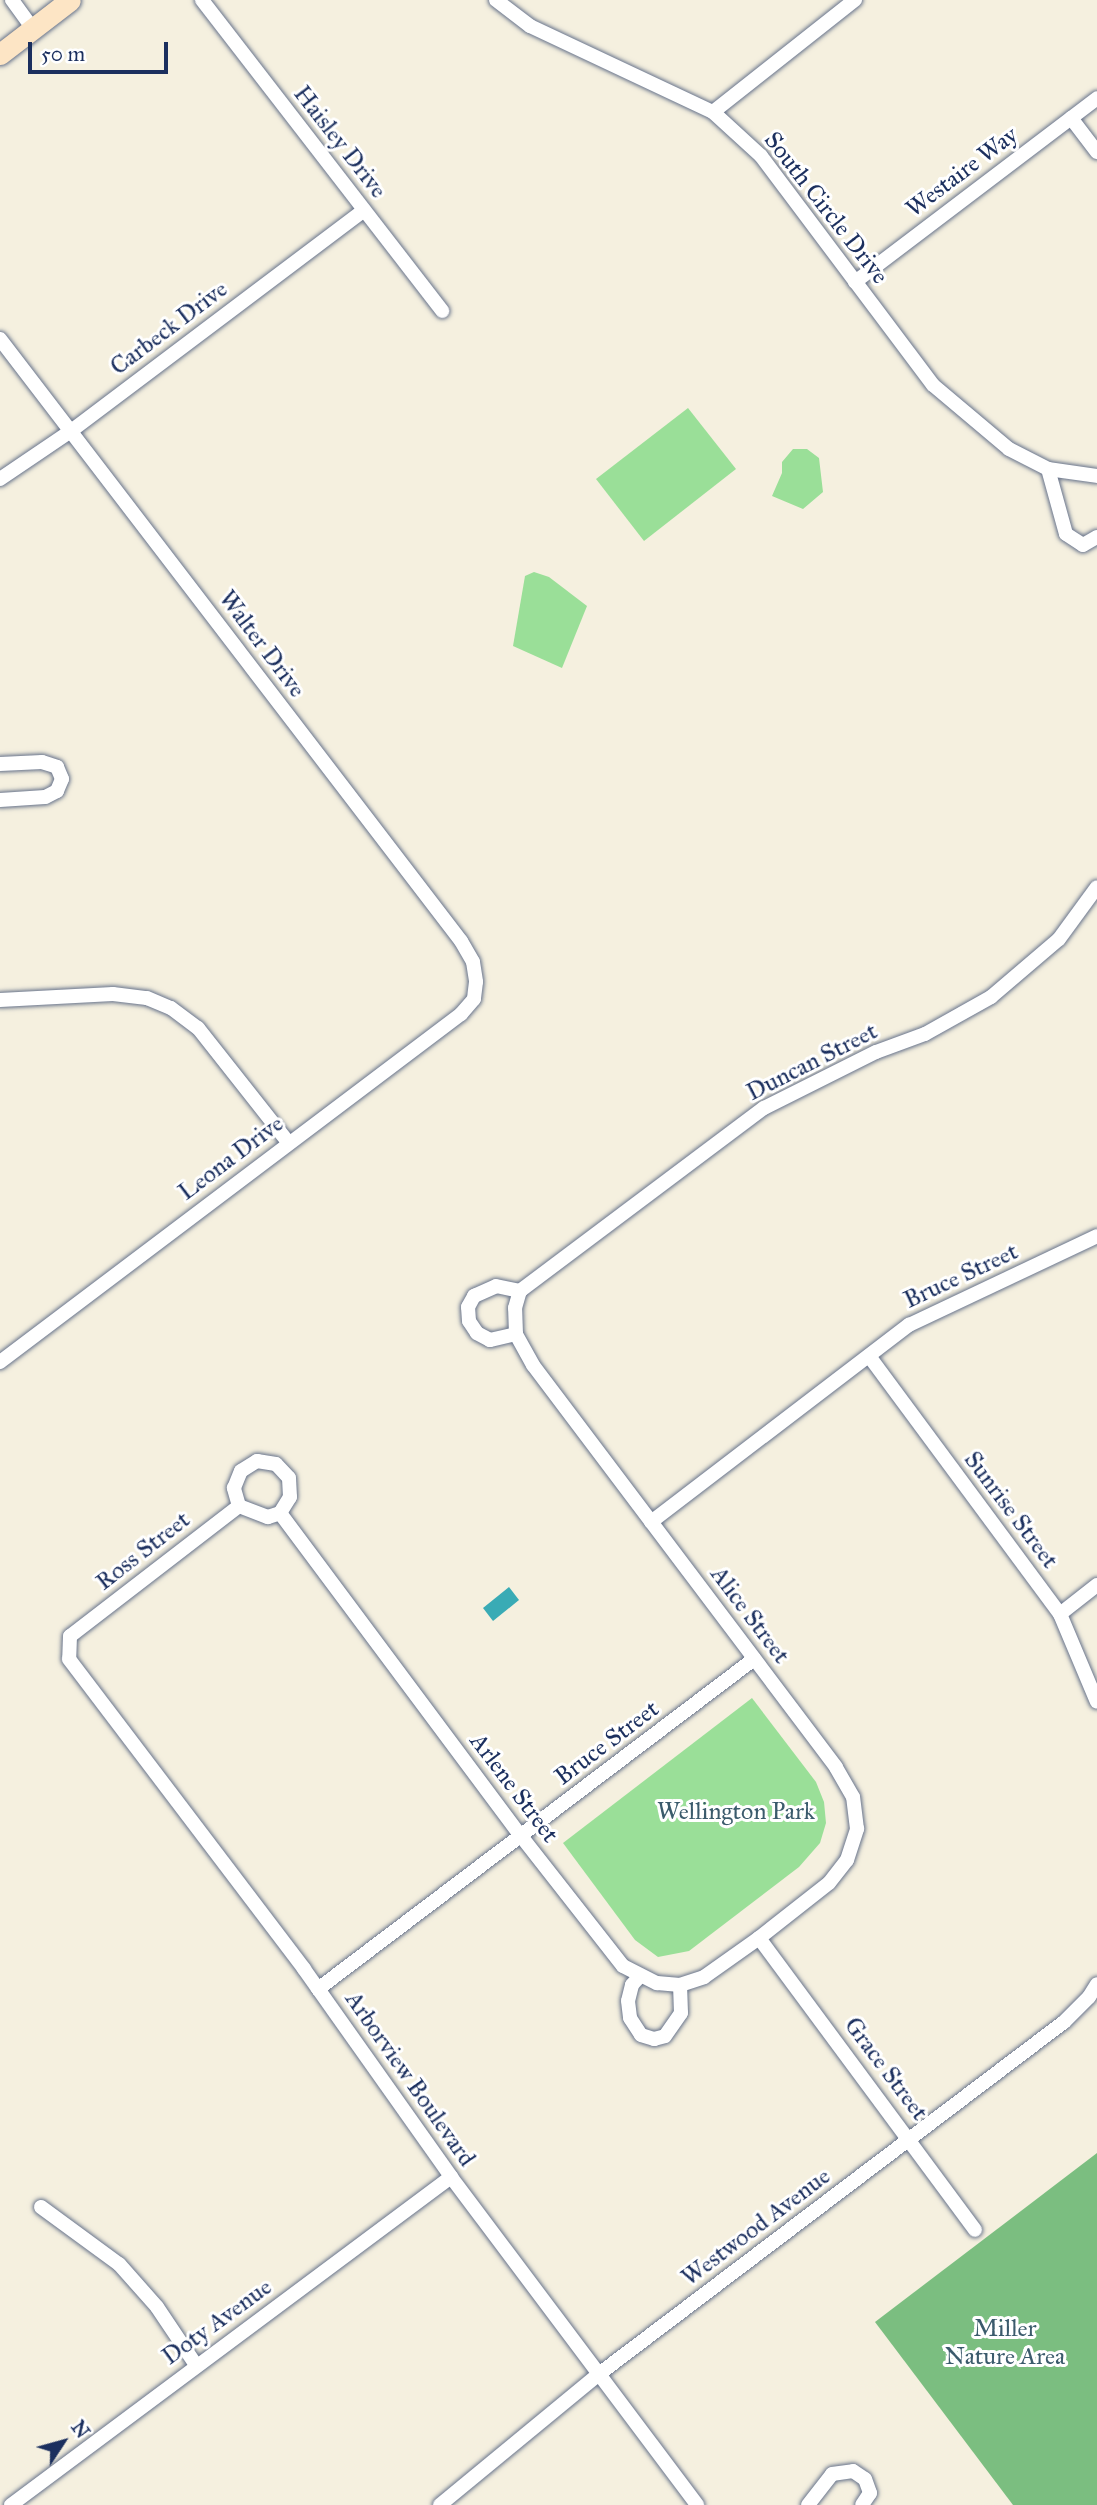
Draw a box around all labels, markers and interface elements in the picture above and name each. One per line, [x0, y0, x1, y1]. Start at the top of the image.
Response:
scale bar [32, 28, 172, 72]
text: 50 m [41, 41, 85, 67]
street label: Haisley Drive [287, 80, 393, 204]
street label: Westaire Way [900, 121, 1024, 223]
street label: South Circle Drive [758, 126, 894, 290]
street label: Carbeck Drive [105, 275, 233, 381]
street label: Walter Drive [212, 585, 312, 703]
street label: Duncan Street [742, 1017, 882, 1107]
street label: Leona Drive [173, 1109, 289, 1207]
street label: Bruce Street [899, 1237, 1023, 1315]
street label: Sunrise Street [958, 1446, 1064, 1574]
street label: Ross Street [90, 1505, 196, 1597]
street label: Alice Street [704, 1561, 796, 1669]
street label: Bruce Street [549, 1695, 665, 1791]
street label: Arlene Street [464, 1728, 564, 1848]
park label: Wellington Park [657, 1798, 815, 1826]
street label: Arborview Boulevard [339, 1986, 481, 2172]
street label: Grace Street [838, 2012, 934, 2126]
street label: Westwood Avenue [676, 2162, 836, 2292]
street label: Doty Avenue [157, 2273, 277, 2371]
park label: Miller Nature Area [945, 2315, 1065, 2371]
north arrow [28, 2407, 98, 2477]
text: N [66, 2416, 94, 2443]

